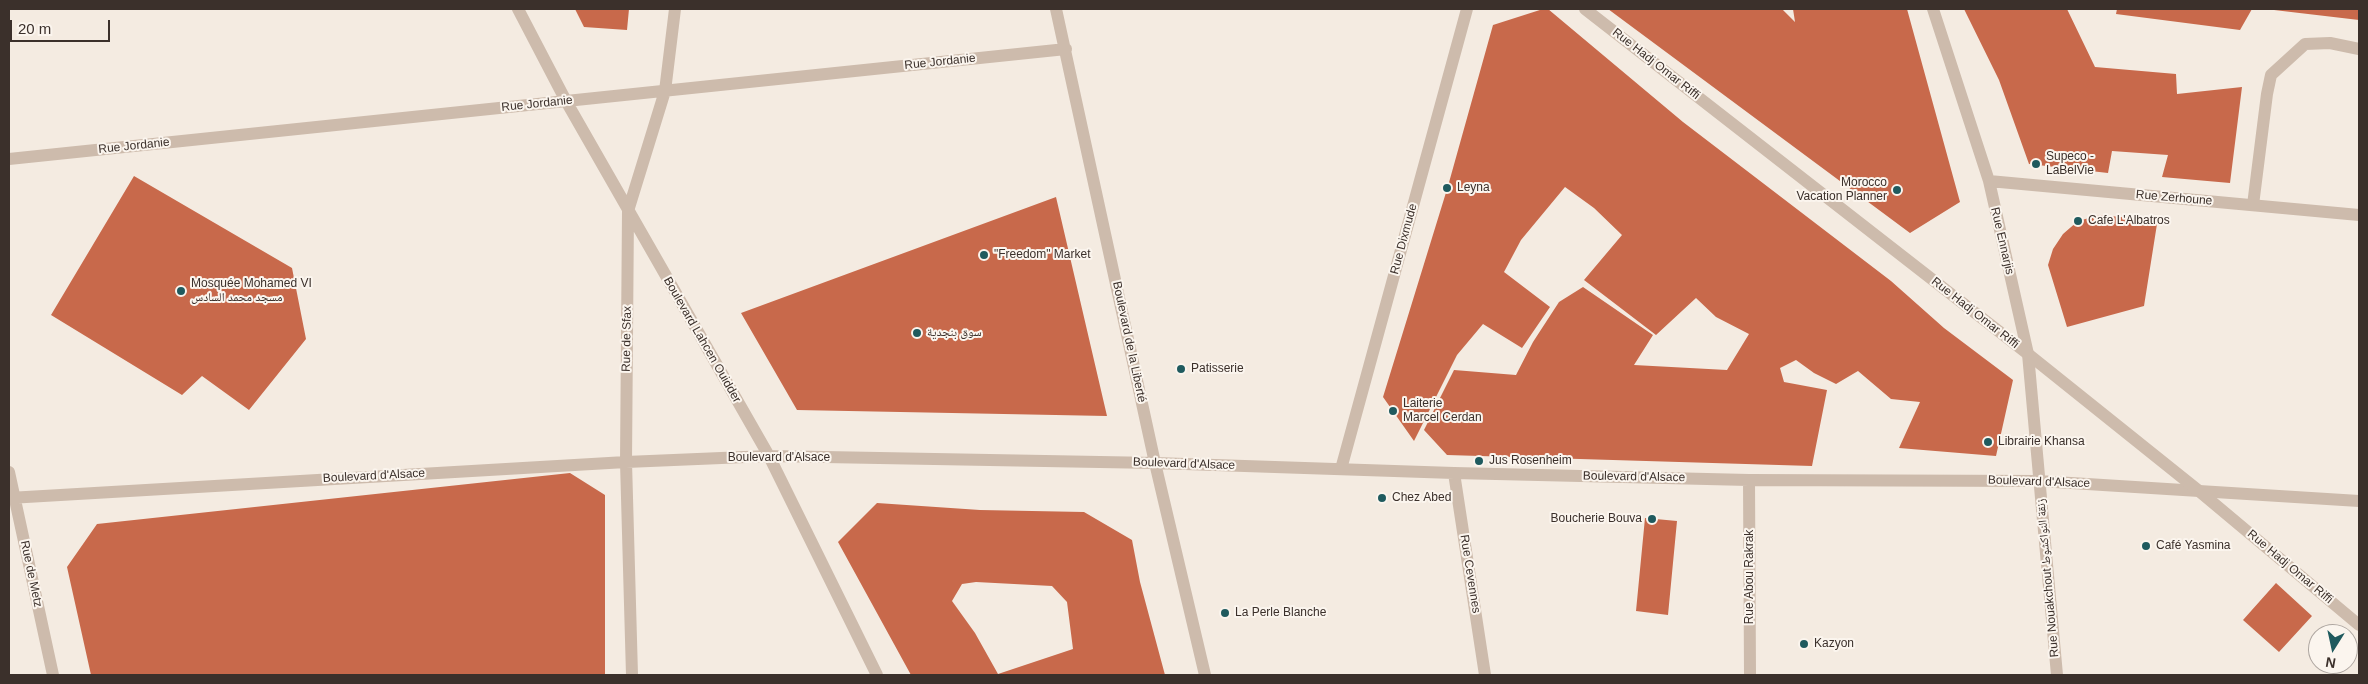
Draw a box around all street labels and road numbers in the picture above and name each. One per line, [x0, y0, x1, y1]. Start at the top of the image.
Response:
street label: Rue Hadj Omar Riffi [1609, 25, 1703, 103]
street label: Rue Jordanie [904, 51, 976, 73]
street label: Rue Jordanie [501, 93, 573, 115]
street label: Rue Jordanie [98, 135, 170, 157]
street label: Rue Zerhoune [2135, 187, 2213, 209]
street label: Rue Dixmude [1388, 202, 1420, 276]
street label: Rue Ennarjis [1987, 206, 2017, 276]
street label: Rue Hadj Omar Riffi [1928, 274, 2022, 352]
street label: Boulevard Lahcen Ouidder [660, 275, 744, 405]
street label: Boulevard de la Liberté [1109, 280, 1149, 404]
street label: Rue de Sfax [619, 306, 635, 372]
street label: Boulevard d'Alsace [728, 451, 830, 465]
street label: Boulevard d'Alsace [1133, 455, 1235, 473]
street label: Boulevard d'Alsace [323, 466, 425, 486]
street label: Boulevard d'Alsace [1583, 469, 1685, 485]
street label: Boulevard d'Alsace [1988, 473, 2090, 491]
street label: Rue Nouakchout زنقة النواكشوط [2034, 498, 2062, 658]
street label: Rue Hadj Omar Riffi [2244, 527, 2336, 607]
street label: Rue Abou Rakrak [1743, 530, 1757, 624]
street label: Rue Cevennes [1457, 534, 1483, 614]
street label: Rue de Metz [17, 539, 45, 609]

